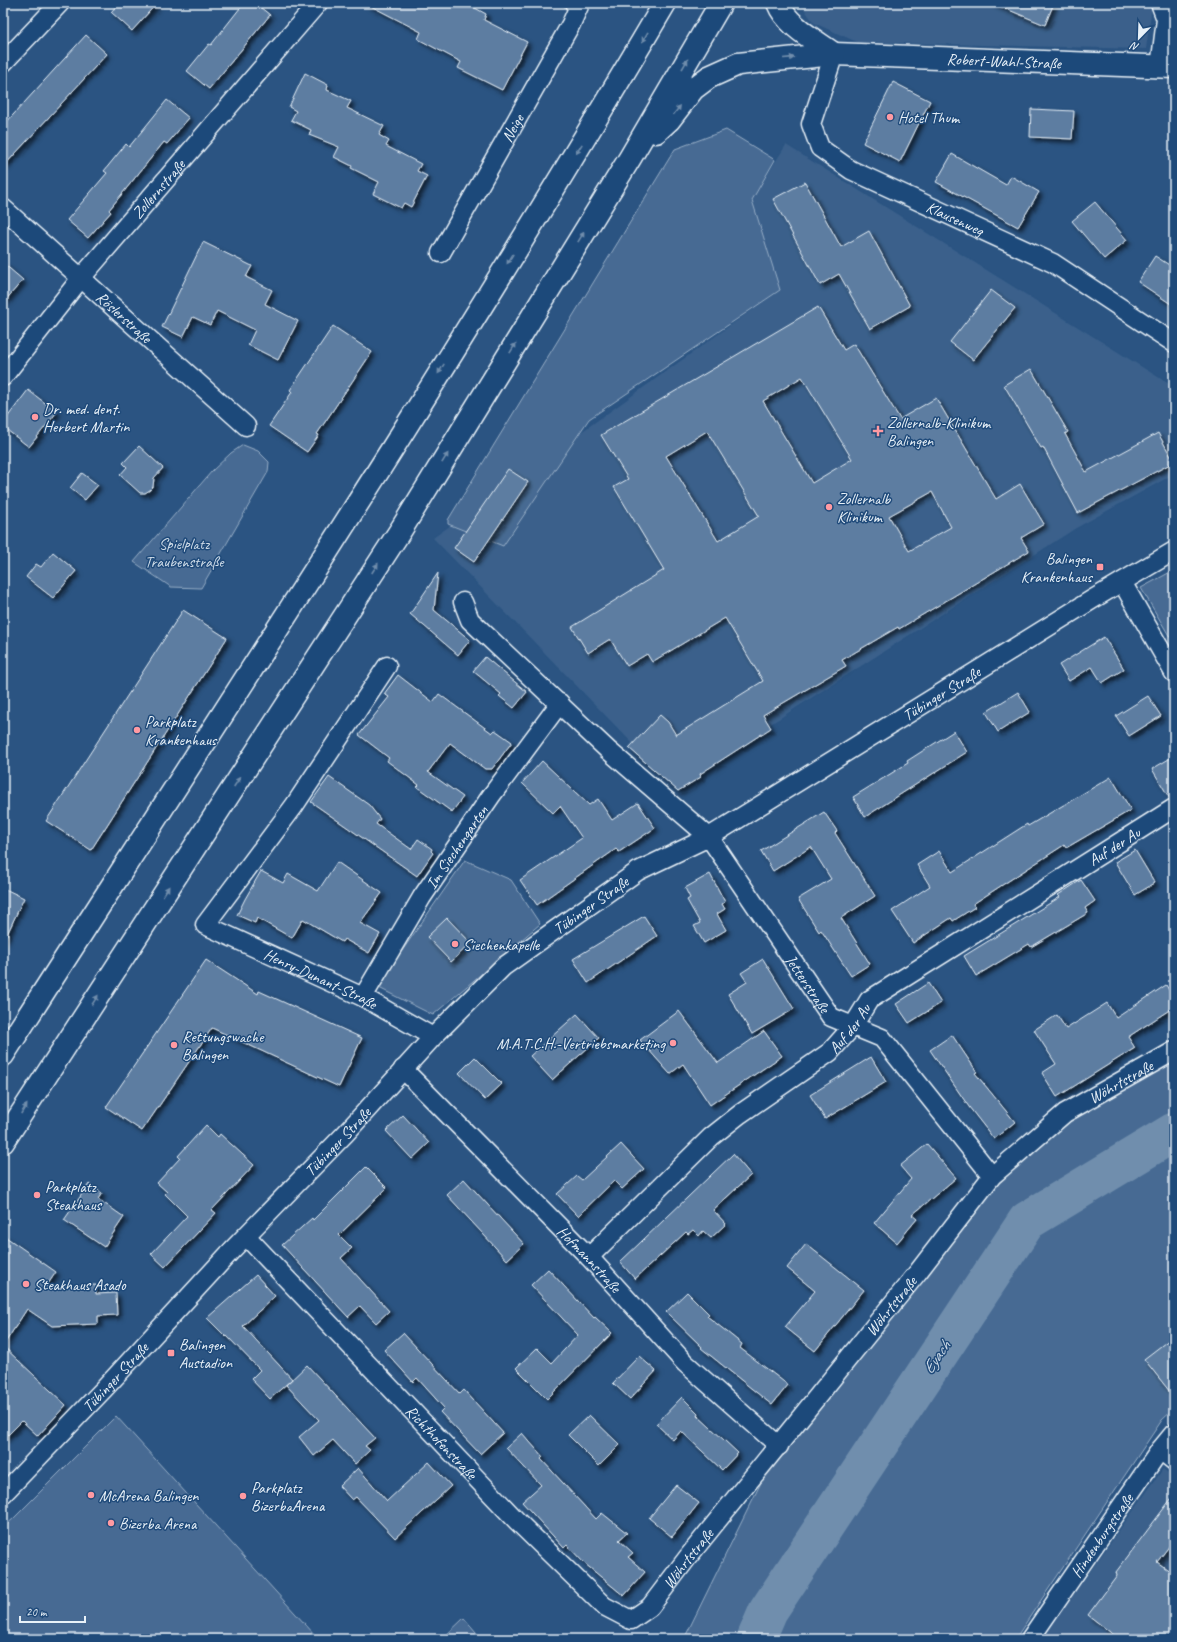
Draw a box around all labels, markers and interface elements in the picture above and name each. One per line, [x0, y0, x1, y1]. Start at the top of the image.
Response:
north arrow [1119, 18, 1159, 58]
one-way arrow [642, 31, 649, 43]
text: N [1127, 39, 1141, 55]
street label: Robert-Wahl-Straße [946, 49, 1063, 74]
one-way arrow [783, 55, 795, 62]
one-way arrow [682, 58, 689, 70]
one-way arrow [672, 104, 681, 115]
place label: Hotel Thum [898, 108, 961, 128]
street label: Neige [497, 109, 530, 146]
marker: Hotel Thum [885, 112, 895, 122]
one-way arrow [576, 143, 583, 155]
street label: Zollernstraße [128, 154, 191, 223]
street label: Klausenweg [923, 197, 988, 241]
one-way arrow [578, 231, 585, 243]
one-way arrow [507, 253, 514, 265]
street label: Röslerstraße [92, 287, 157, 349]
one-way arrow [509, 343, 517, 353]
one-way arrow [438, 363, 445, 375]
place label: Dr. med. dent. Herbert Martin [43, 399, 130, 437]
marker: Dr. med. dent. Herbert Martin [30, 412, 40, 422]
place label: Zollernalb-Klinikum Balingen [887, 413, 992, 451]
marker: Zollernalb-Klinikum Balingen [872, 425, 884, 437]
one-way arrow [441, 452, 448, 464]
place label: Zollernalb Klinikum [837, 489, 891, 527]
marker: Zollernalb Klinikum [824, 502, 834, 512]
park label: Spielplatz Traubenstraße [144, 534, 225, 572]
place label: Balingen Krankenhaus [1021, 549, 1094, 587]
marker: Balingen Krankenhaus [1095, 562, 1105, 572]
one-way arrow [372, 563, 379, 574]
street label: Tübinger Straße [899, 661, 986, 726]
place label: Parkplatz Krankenhaus [145, 712, 218, 750]
marker: Parkplatz Krankenhaus [132, 725, 142, 735]
one-way arrow [233, 777, 241, 787]
street label: Im Siechengarten [422, 801, 493, 893]
street label: Auf der Au [1085, 822, 1145, 871]
street label: Tübinger Straße [550, 871, 634, 939]
one-way arrow [162, 886, 170, 896]
place label: Siechenkapelle [463, 935, 541, 955]
marker: Siechenkapelle [450, 939, 460, 949]
street label: Henry-Dunant-Straße [261, 944, 382, 1015]
street label: Jetterstraße [780, 950, 835, 1018]
one-way arrow [91, 995, 99, 1005]
street label: Auf der Au [824, 999, 876, 1058]
place label: Rettungswache Balingen [182, 1027, 265, 1065]
place label: M.A.T.C.H.-Vertriebsmarketing [497, 1034, 666, 1054]
marker: M.A.T.C.H.-Vertriebsmarketing [668, 1038, 678, 1048]
marker: Rettungswache Balingen [169, 1040, 179, 1050]
street label: Wöhrtstraße [1085, 1055, 1158, 1108]
street label: Tübinger Straße [300, 1102, 377, 1181]
one-way arrow [20, 1104, 28, 1114]
place label: Parkplatz Steakhaus [45, 1177, 103, 1215]
marker: Parkplatz Steakhaus [32, 1190, 42, 1200]
street label: Hofmannstraße [553, 1222, 626, 1298]
street label: Wöhrtstraße [862, 1271, 923, 1340]
place label: Steakhaus Asado [34, 1275, 127, 1295]
marker: Steakhaus Asado [21, 1279, 31, 1289]
place label: Balingen Austadion [179, 1335, 233, 1373]
water label: Eyach [918, 1336, 956, 1378]
street label: Tübinger Straße [78, 1337, 154, 1417]
marker: Balingen Austadion [166, 1348, 176, 1358]
street label: Richthofenstraße [401, 1401, 482, 1485]
place label: Parkplatz BizerbaArena [251, 1478, 326, 1516]
place label: McArena Balingen [99, 1486, 199, 1506]
street label: Hindenburgstraße [1066, 1488, 1139, 1582]
marker: McArena Balingen [86, 1490, 96, 1500]
marker: Parkplatz BizerbaArena [238, 1491, 248, 1501]
place label: Bizerba Arena [119, 1514, 198, 1534]
marker: Bizerba Arena [106, 1518, 116, 1528]
street label: Wöhrtstraße [659, 1523, 719, 1593]
scale bar [20, 1598, 85, 1624]
text: 20 m [26, 1604, 48, 1620]

